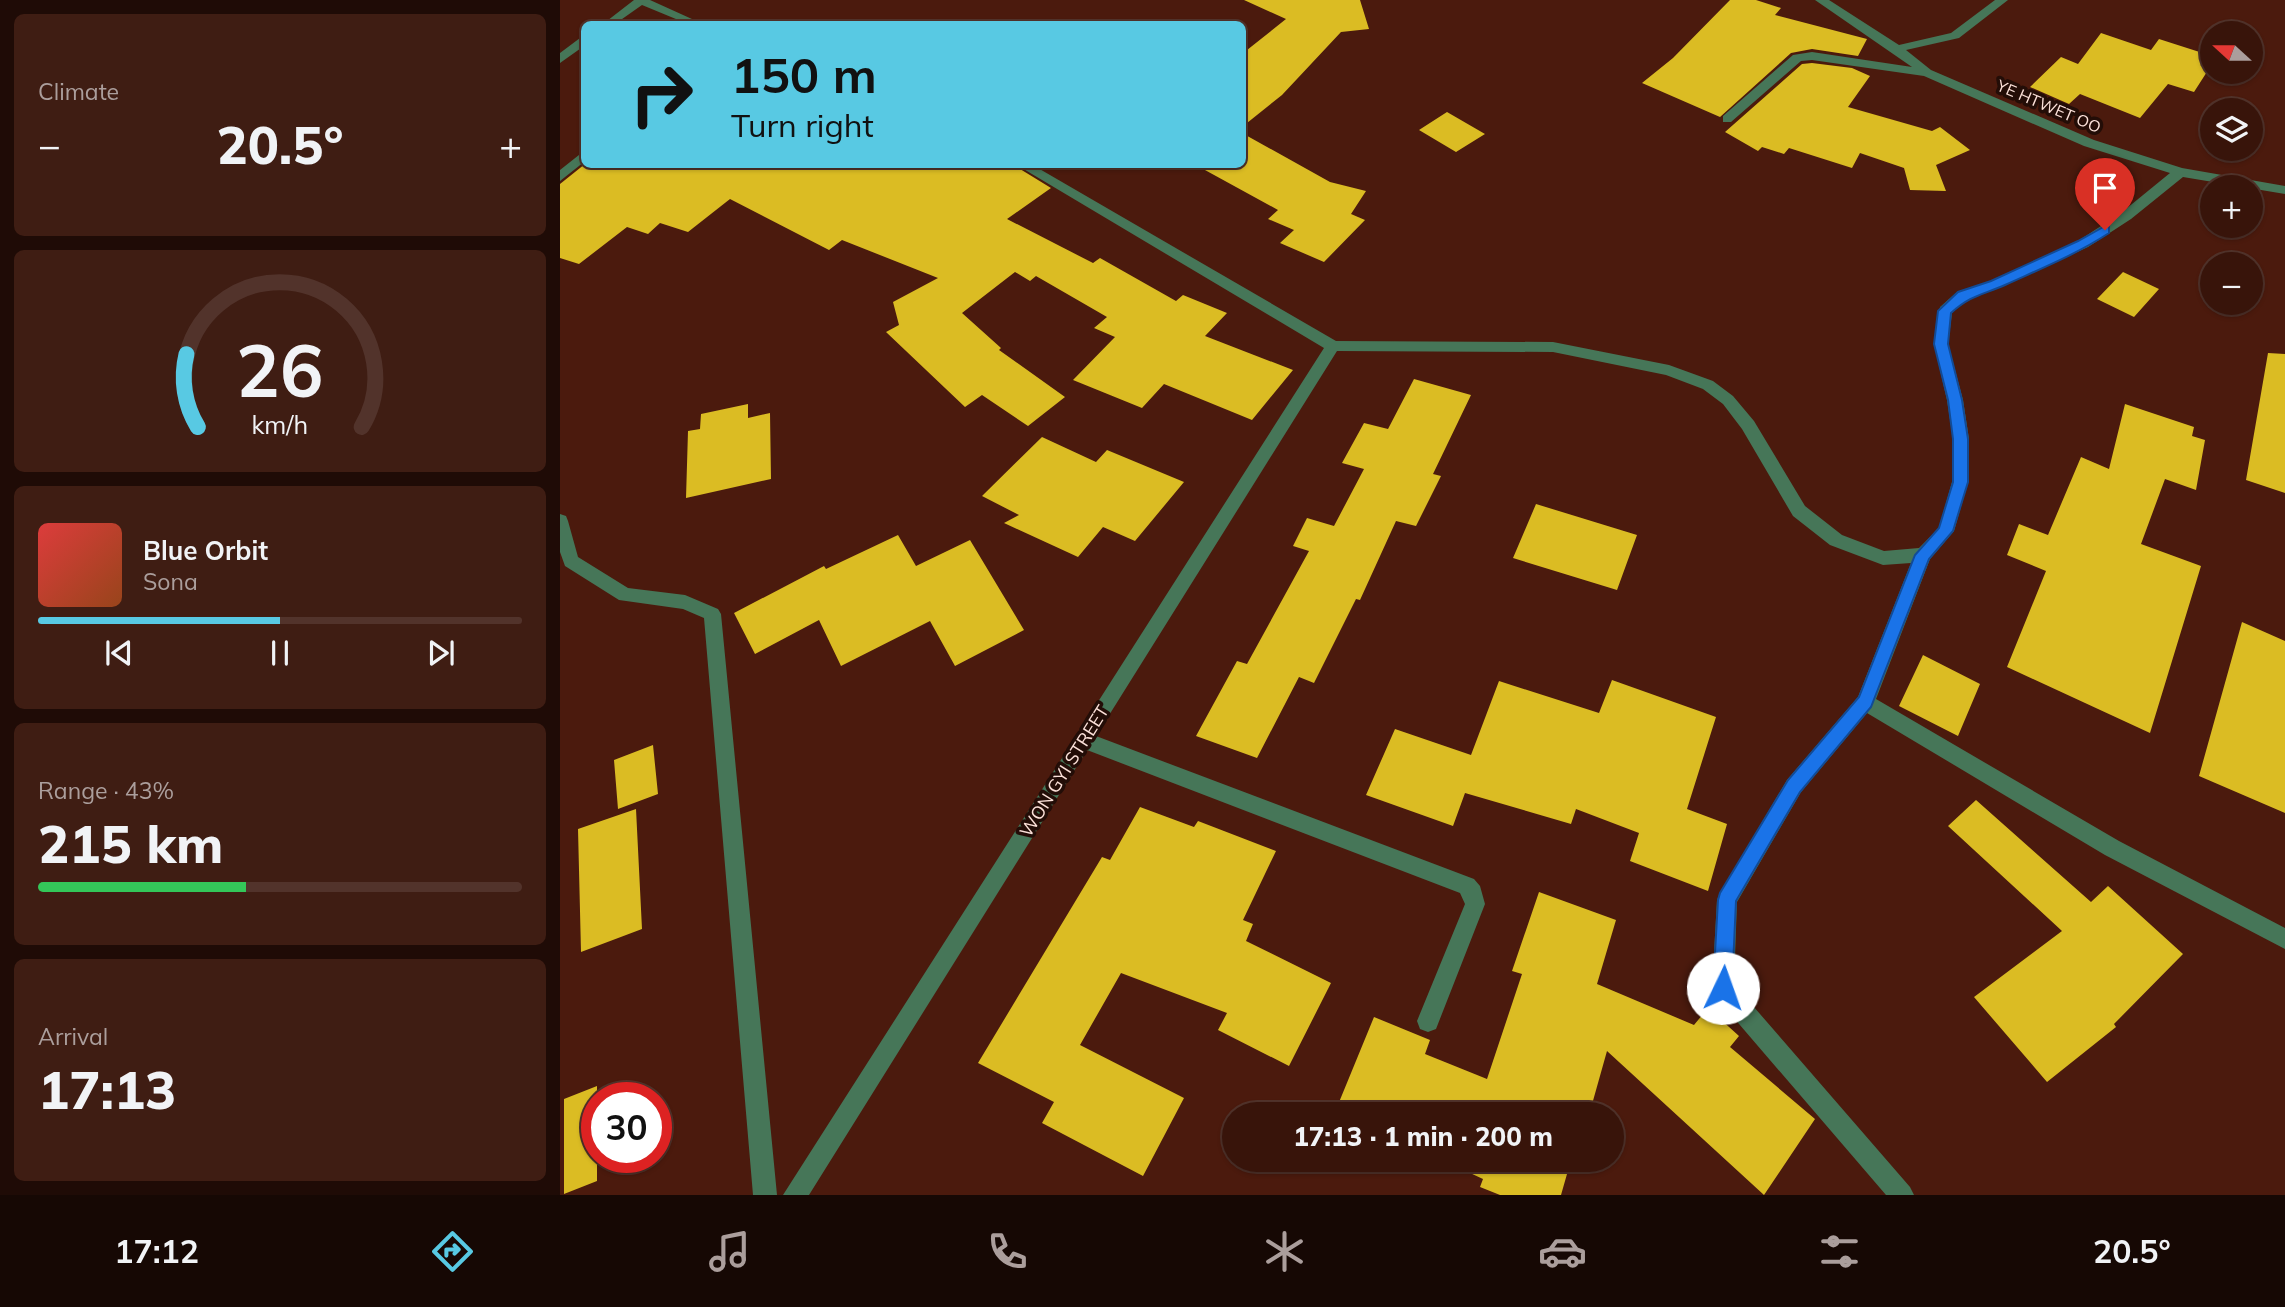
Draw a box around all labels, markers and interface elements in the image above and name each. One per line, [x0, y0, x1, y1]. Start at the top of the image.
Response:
north arrow [2200, 21, 2263, 84]
map controls [2200, 21, 2263, 315]
text: 150 m [731, 44, 877, 105]
icon: right [616, 49, 707, 140]
street label: YE HTWET OO [1993, 75, 2104, 137]
text: Climate [38, 77, 119, 106]
button: layers [2200, 98, 2263, 161]
text: Turn right [731, 105, 874, 145]
text: 20.5° [216, 112, 344, 177]
text: − [38, 121, 61, 169]
text: + [499, 121, 522, 169]
pin [2075, 158, 2135, 230]
icon: arrive [2086, 169, 2124, 207]
button: + [2200, 175, 2263, 238]
button: − [2200, 252, 2263, 315]
text: 26 [236, 325, 324, 416]
text: km/h [252, 409, 308, 440]
text: Blue Orbit [143, 534, 268, 567]
text: Sona [143, 567, 198, 596]
icon: previous [100, 634, 138, 672]
icon: pause [261, 634, 299, 672]
icon: next [422, 634, 460, 672]
street label: WON GYI STREET [1014, 701, 1114, 841]
text: Range · 43% [38, 776, 174, 805]
text: 215 km [38, 811, 223, 876]
position arrow [1686, 951, 1760, 1025]
text: Arrival [38, 1022, 108, 1051]
text: 17:13 [38, 1057, 176, 1122]
speed limit sign: 30 [581, 1082, 672, 1173]
text: 17:13 · 1 min · 200 m [1293, 1120, 1553, 1153]
icon: directions [428, 1227, 477, 1276]
icon: music [705, 1227, 754, 1276]
icon: phone [983, 1227, 1032, 1276]
icon: climate [1260, 1227, 1309, 1276]
icon: car [1538, 1227, 1587, 1276]
icon: filters [1815, 1227, 1864, 1276]
text: 17:12 [114, 1231, 199, 1271]
text: 20.5° [2093, 1231, 2171, 1271]

